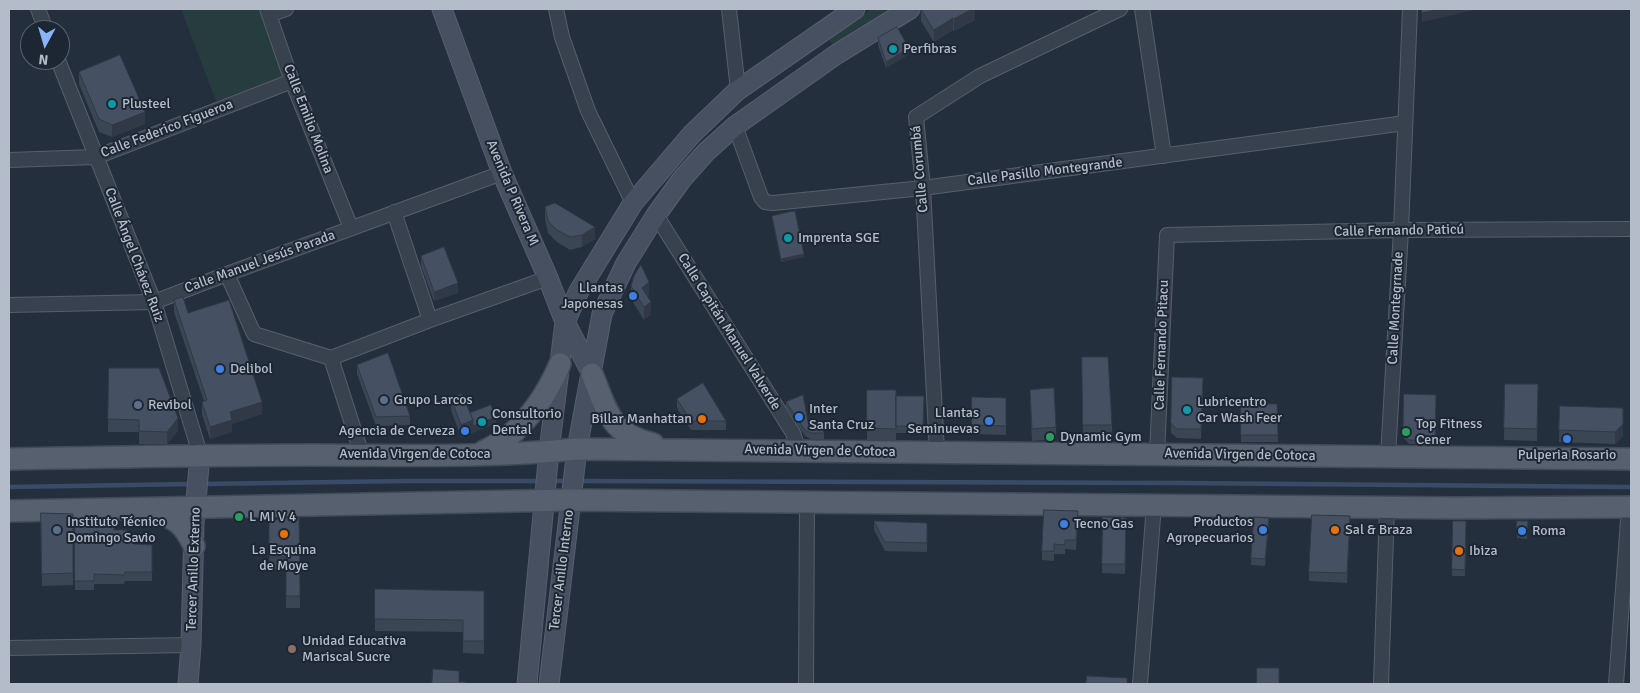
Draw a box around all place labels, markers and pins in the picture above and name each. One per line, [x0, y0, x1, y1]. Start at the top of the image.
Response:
place label: Perfibras [903, 41, 957, 57]
marker: Perfibras [887, 43, 899, 55]
place label: Plusteel [122, 96, 171, 112]
marker: Plusteel [106, 98, 118, 110]
place label: Imprenta SGE [798, 230, 880, 246]
marker: Imprenta SGE [782, 232, 794, 244]
place label: Llantas Japonesas [561, 280, 623, 312]
marker: Llantas Japonesas [627, 290, 639, 302]
place label: Delibol [230, 361, 273, 377]
marker: Delibol [214, 363, 226, 375]
place label: Grupo Larcos [394, 392, 473, 408]
marker: Grupo Larcos [378, 394, 390, 406]
place label: Lubricentro Car Wash Feer [1197, 394, 1282, 427]
place label: Revibol [148, 397, 192, 413]
marker: Revibol [132, 399, 144, 411]
place label: Inter Santa Cruz [809, 401, 874, 434]
marker: Lubricentro Car Wash Feer [1181, 404, 1193, 416]
place label: Llantas Seminuevas [908, 405, 979, 438]
place label: Consultorio Dental [492, 406, 561, 438]
place label: Billar Manhattan [591, 411, 692, 427]
marker: Inter Santa Cruz [793, 411, 805, 423]
marker: Billar Manhattan [696, 413, 708, 425]
marker: Llantas Seminuevas [983, 415, 995, 427]
marker: Consultorio Dental [476, 416, 488, 428]
place label: Top Fitness Cener [1416, 416, 1482, 448]
place label: Agencia de Cerveza [339, 423, 455, 439]
marker: Agencia de Cerveza [459, 425, 471, 437]
marker: Top Fitness Cener [1400, 426, 1412, 438]
place label: Dynamic Gym [1060, 429, 1142, 445]
marker: Dynamic Gym [1044, 431, 1056, 443]
marker: Pulperia Rosario [1561, 433, 1573, 445]
place label: Pulperia Rosario [1518, 447, 1616, 463]
place label: L MI V 4 [249, 509, 296, 525]
marker: L MI V 4 [233, 511, 245, 523]
place label: Instituto Técnico Domingo Savio [67, 514, 166, 546]
place label: Productos Agropecuarios [1167, 514, 1253, 546]
place label: Tecno Gas [1074, 516, 1134, 532]
marker: Tecno Gas [1058, 518, 1070, 530]
place label: Sal & Braza [1345, 522, 1413, 538]
place label: Roma [1532, 523, 1566, 539]
marker: Instituto Técnico Domingo Savio [51, 524, 63, 536]
marker: Productos Agropecuarios [1257, 524, 1269, 536]
marker: Sal & Braza [1329, 524, 1341, 536]
marker: Roma [1516, 525, 1528, 537]
marker: La Esquina de Moye [278, 528, 290, 540]
place label: La Esquina de Moye [252, 542, 316, 574]
place label: Ibiza [1469, 543, 1498, 559]
marker: Ibiza [1453, 545, 1465, 557]
place label: Unidad Educativa Mariscal Sucre [302, 633, 406, 666]
marker: Unidad Educativa Mariscal Sucre [286, 643, 298, 655]

